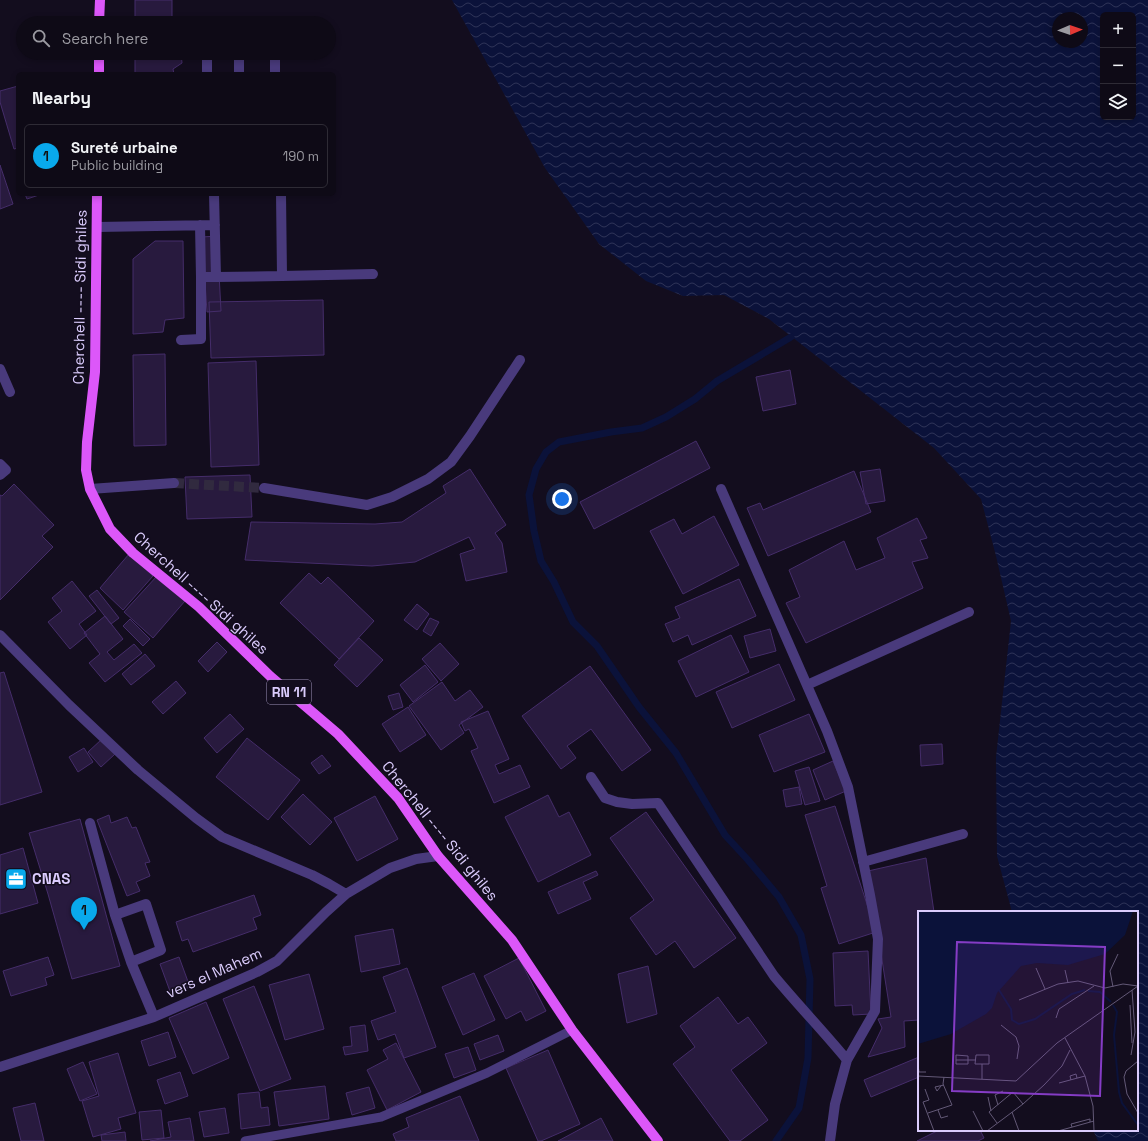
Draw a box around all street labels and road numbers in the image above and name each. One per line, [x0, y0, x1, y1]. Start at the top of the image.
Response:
street label: Cherchell ---- Sidi ghiles [68, 209, 91, 384]
street label: Cherchell ---- Sidi ghiles [130, 527, 273, 658]
road number: RN 11 [267, 680, 311, 704]
street label: Cherchell ---- Sidi ghiles [378, 757, 503, 905]
street label: vers el Mahem [163, 943, 265, 1002]

